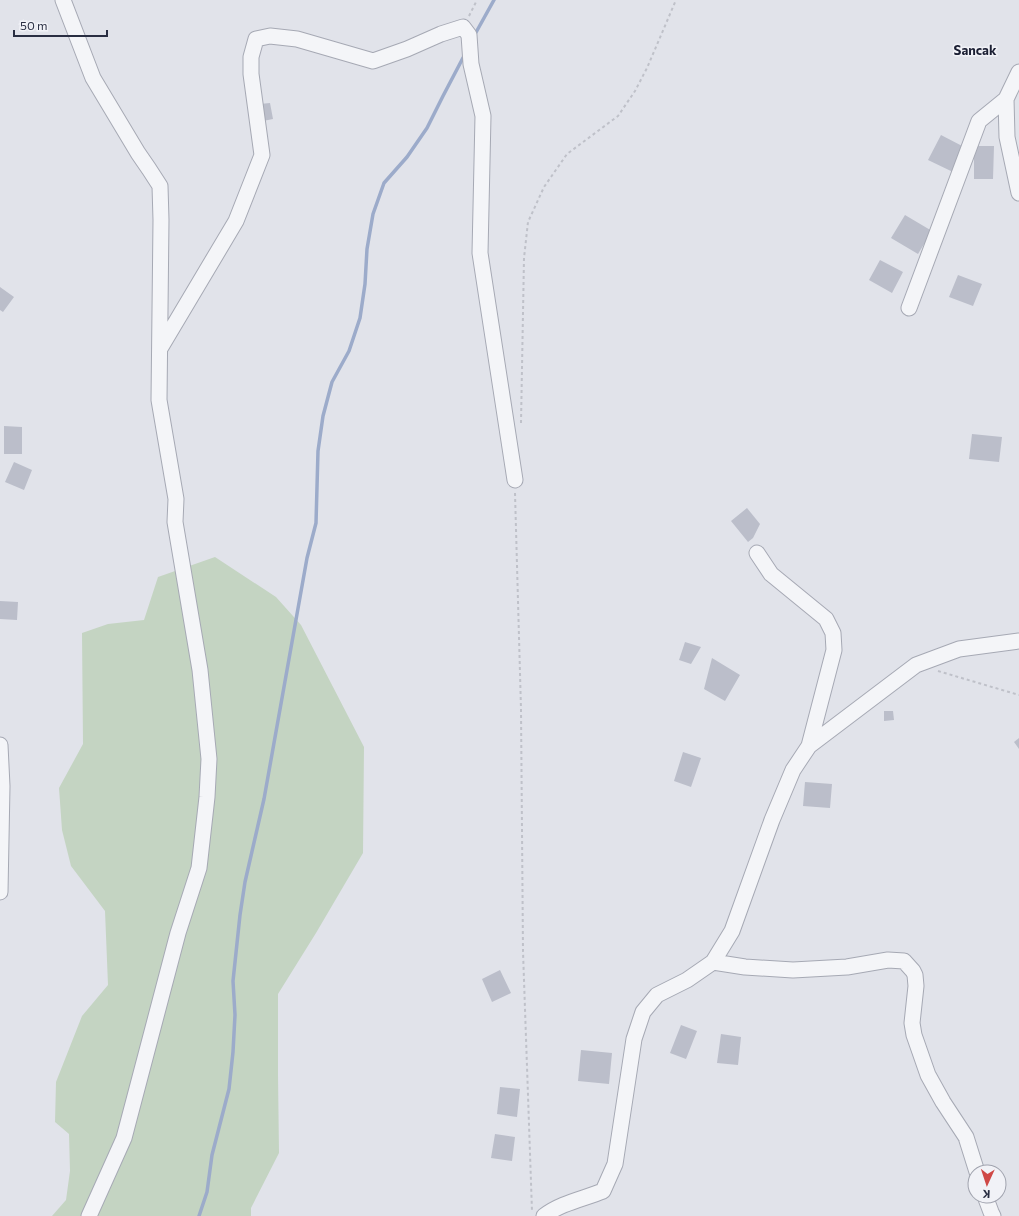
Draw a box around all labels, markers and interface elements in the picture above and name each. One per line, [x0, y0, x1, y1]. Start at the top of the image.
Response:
scale bar [14, 12, 107, 38]
text: 50 m [20, 18, 48, 32]
district label: Sancak [954, 42, 997, 58]
north arrow [967, 1164, 1007, 1204]
text: K [982, 1188, 991, 1201]

